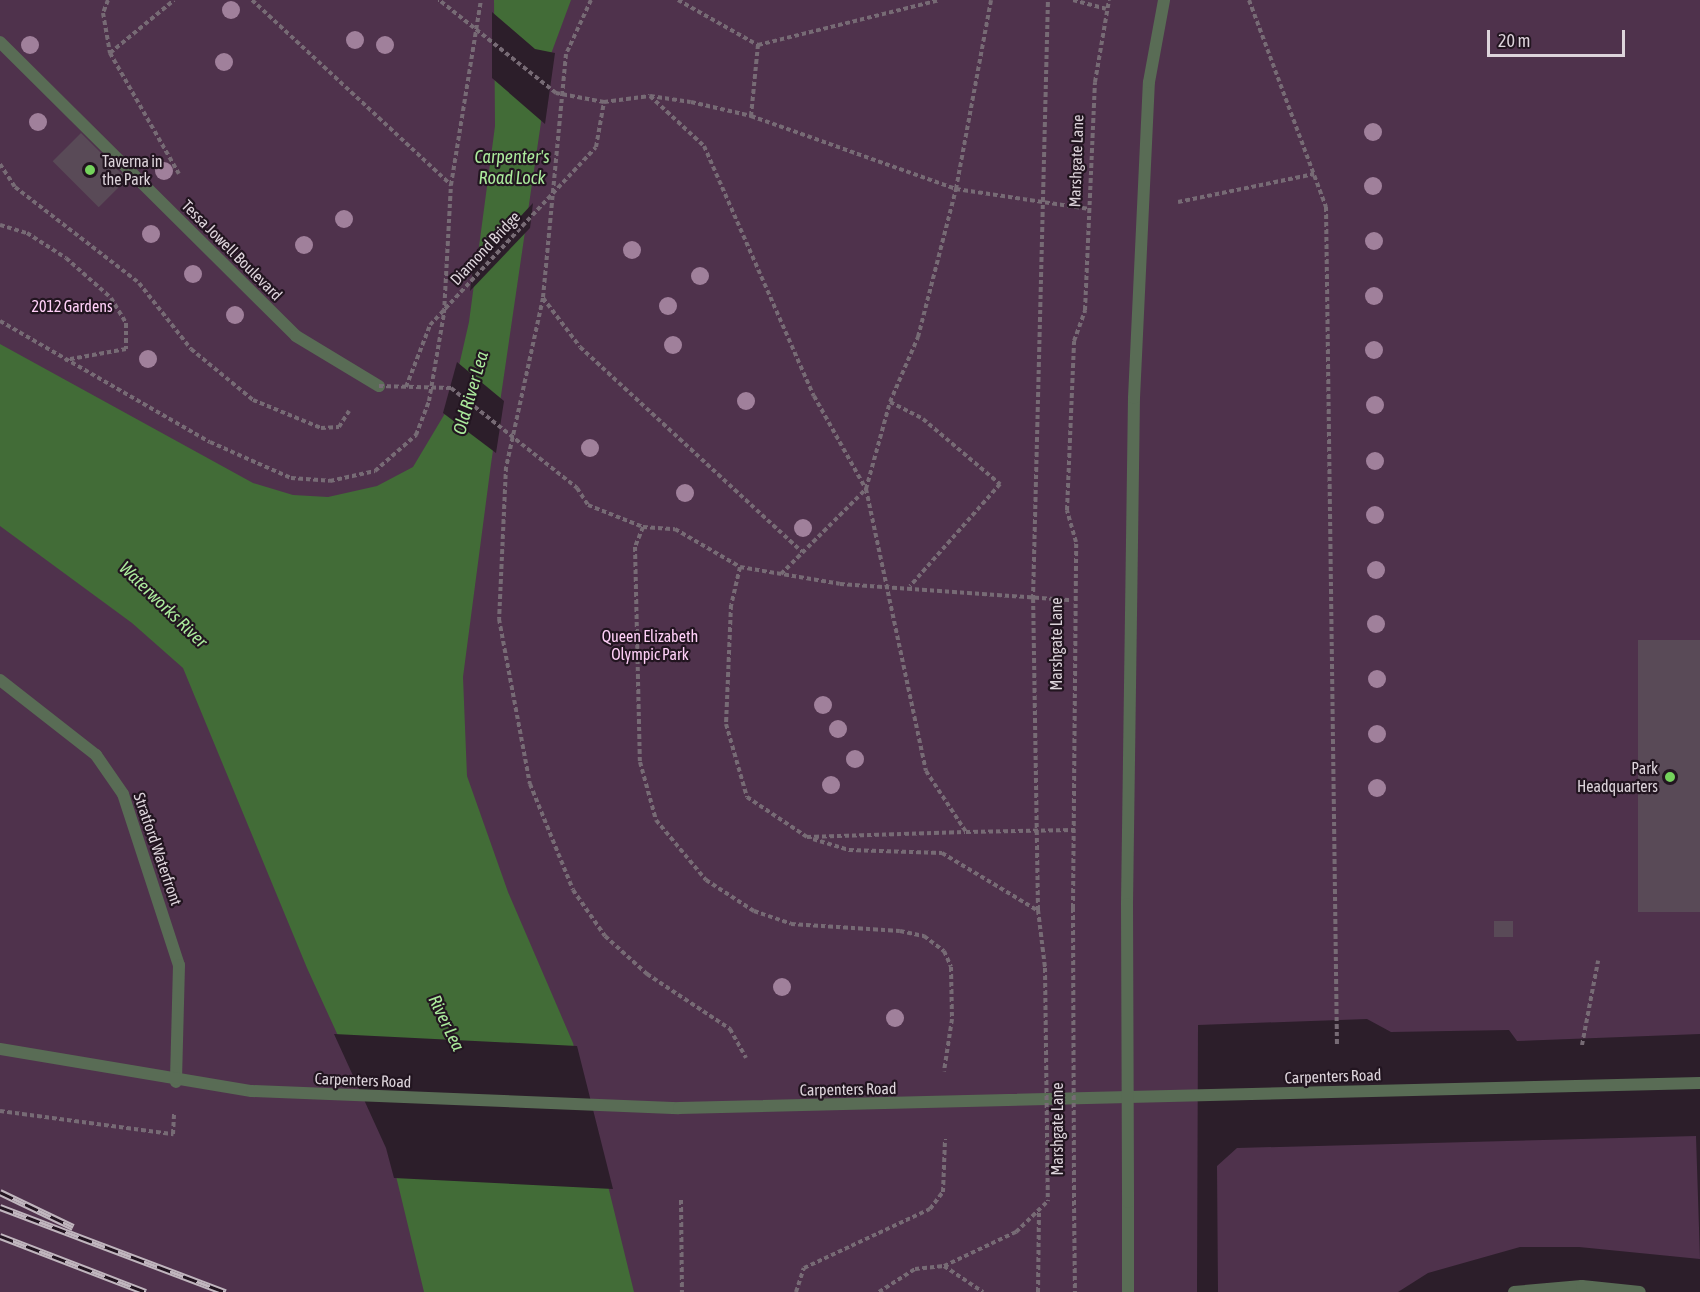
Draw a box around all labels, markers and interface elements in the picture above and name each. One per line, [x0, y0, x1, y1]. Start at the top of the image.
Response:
scale bar [1490, 18, 1628, 56]
text: 20 m [1498, 30, 1530, 51]
street label: Marshgate Lane [1065, 114, 1087, 208]
water label: Carpenter's Road Lock [474, 147, 550, 190]
place label: Taverna in the Park [102, 151, 163, 189]
marker: Taverna in the Park [83, 163, 97, 177]
street label: Tessa Jowell Boulevard [178, 196, 286, 304]
street label: Diamond Bridge [446, 207, 524, 289]
park label: 2012 Gardens [31, 296, 113, 316]
water label: Old River Lea [449, 349, 493, 437]
water label: Waterworks River [114, 558, 212, 652]
street label: Marshgate Lane [1046, 598, 1066, 690]
park label: Queen Elizabeth Olympic Park [602, 626, 698, 664]
place label: Park Headquarters [1577, 758, 1658, 796]
marker: Park Headquarters [1663, 770, 1677, 784]
street label: Stratford Waterfront [130, 790, 186, 908]
water label: River Lea [423, 992, 469, 1054]
street label: Carpenters Road [1284, 1065, 1382, 1087]
street label: Carpenters Road [314, 1069, 412, 1091]
street label: Carpenters Road [799, 1079, 897, 1099]
street label: Marshgate Lane [1047, 1083, 1067, 1175]

